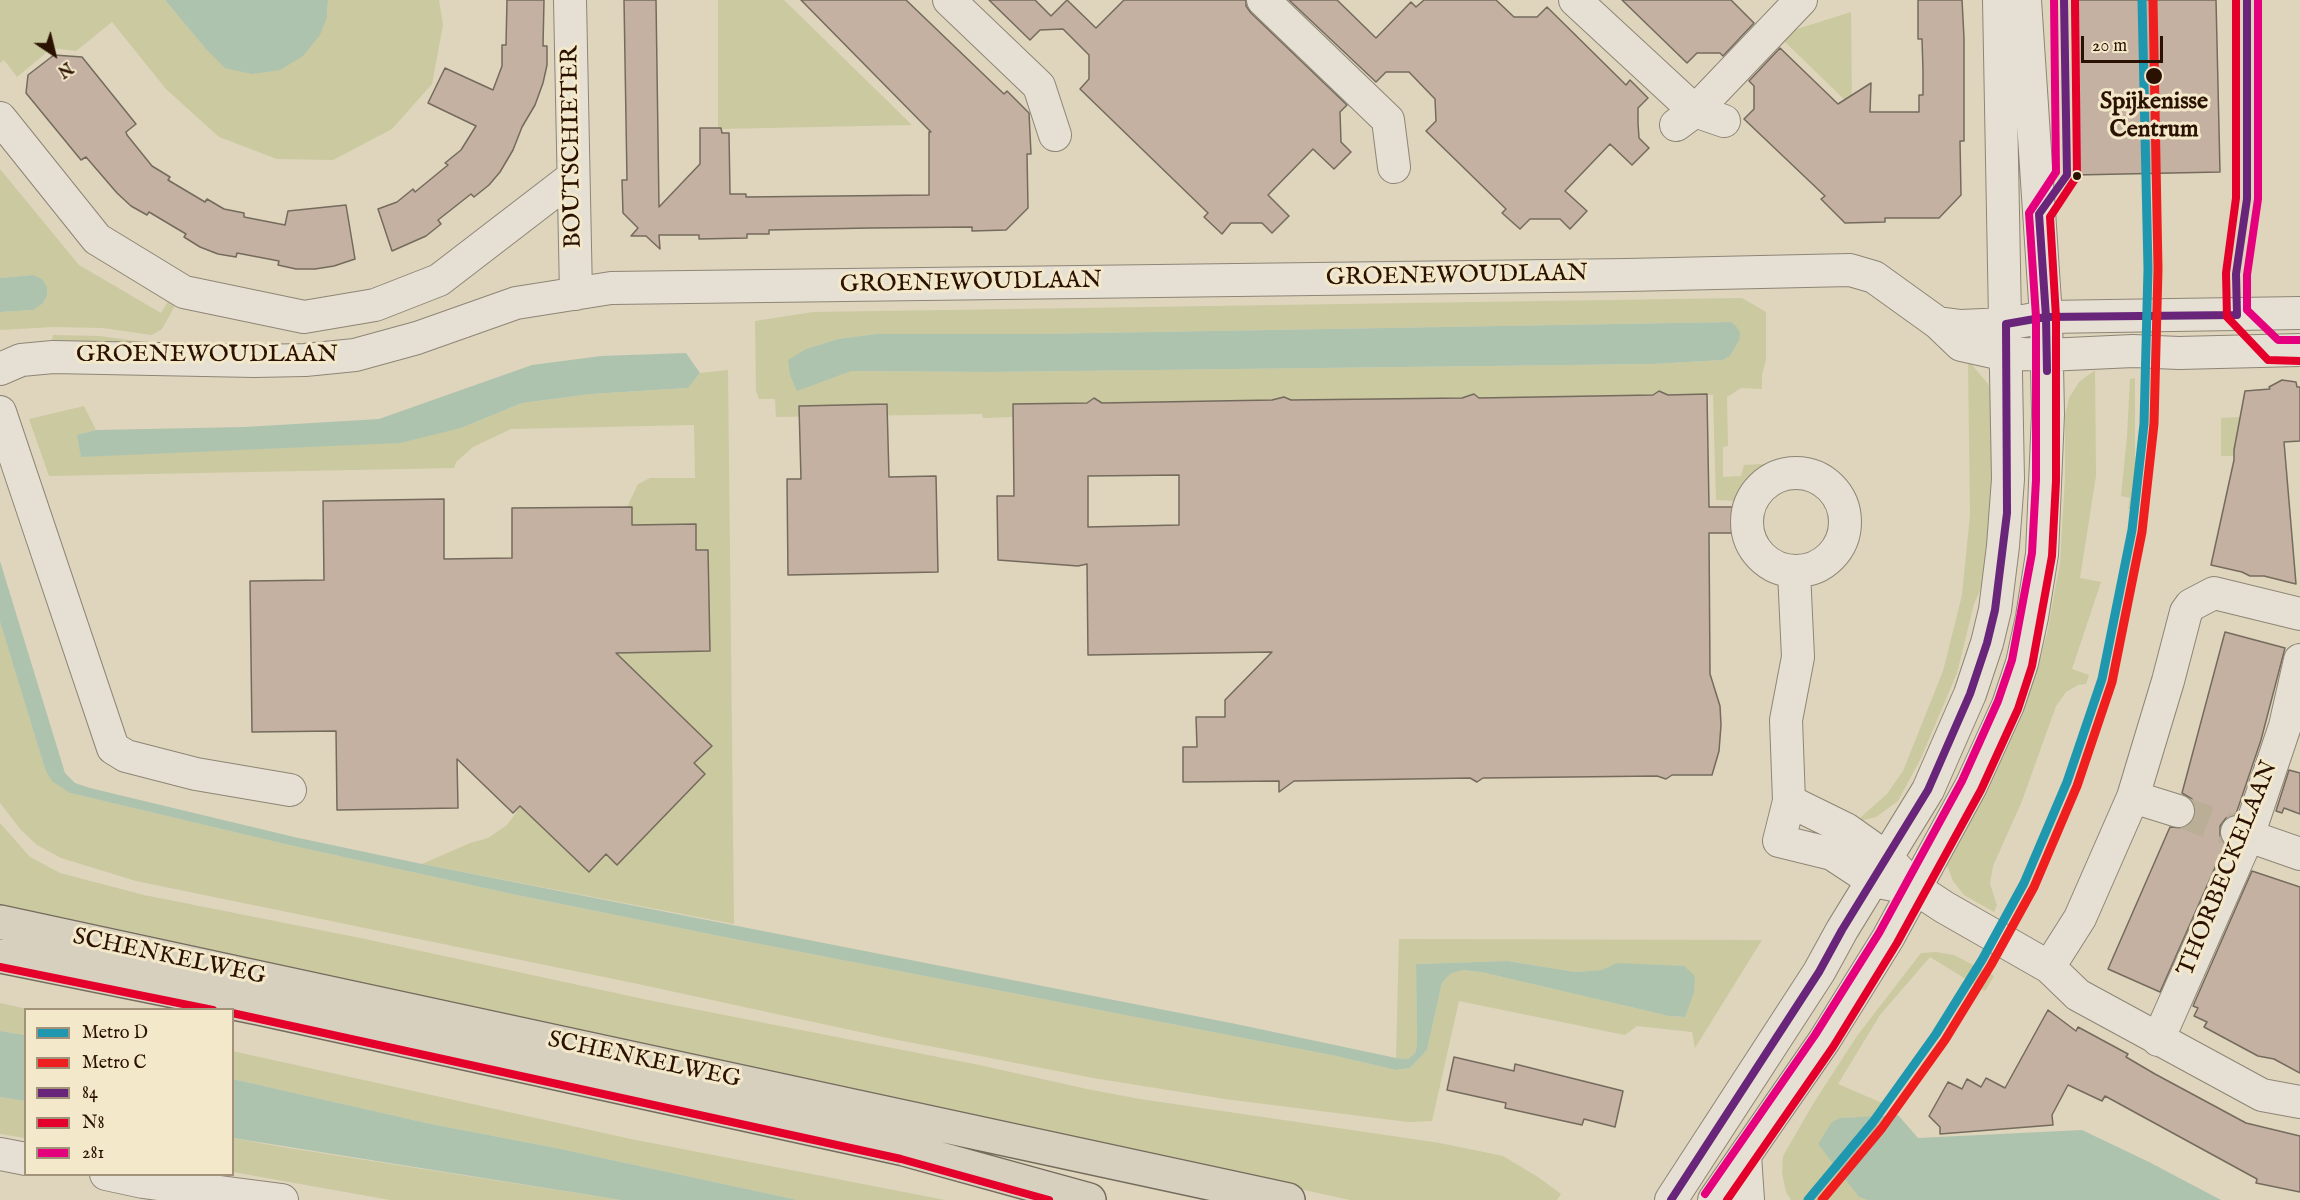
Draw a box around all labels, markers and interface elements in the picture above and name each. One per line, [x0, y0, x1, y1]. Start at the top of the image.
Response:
north arrow [24, 24, 84, 84]
scale bar [2084, 24, 2166, 62]
text: 20 m [2092, 35, 2127, 58]
street label: BOUTSCHIETER [557, 45, 589, 249]
text: N [53, 57, 76, 81]
marker: Spijkenisse Centrum [2144, 66, 2164, 86]
place label: Spijkenisse Centrum [2100, 89, 2208, 145]
unlabelled marker [2071, 170, 2083, 182]
street label: GROENEWOUDLAAN [1326, 260, 1588, 294]
street label: GROENEWOUDLAAN [840, 267, 1102, 301]
street label: GROENEWOUDLAAN [76, 342, 338, 370]
street label: THORBECKELAAN [2173, 757, 2285, 981]
street label: SCHENKELWEG [70, 923, 268, 993]
legend [24, 1008, 234, 1176]
text: Metro D [82, 1022, 148, 1045]
street label: SCHENKELWEG [545, 1026, 743, 1096]
text: Metro C [82, 1052, 146, 1075]
text: 84 [82, 1082, 98, 1105]
text: N8 [82, 1112, 105, 1135]
text: 281 [82, 1142, 104, 1165]

